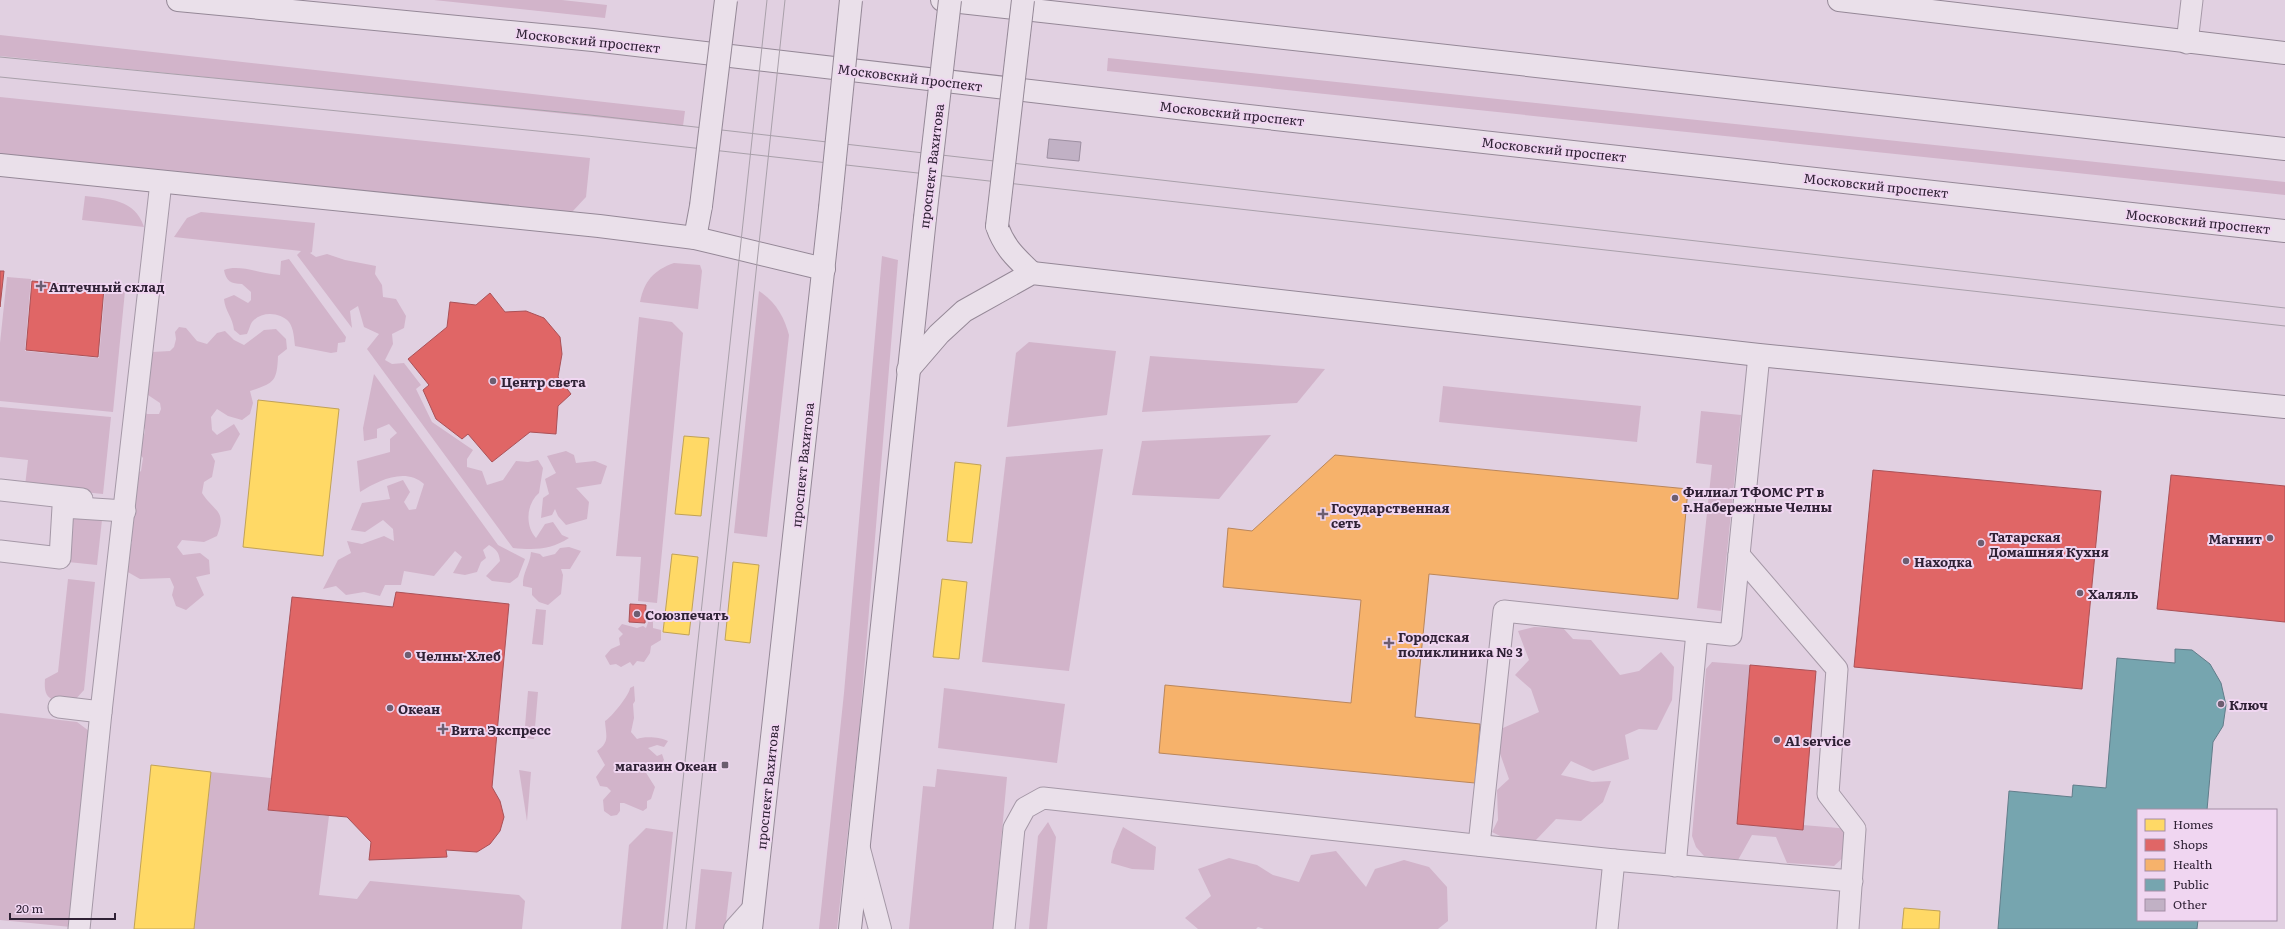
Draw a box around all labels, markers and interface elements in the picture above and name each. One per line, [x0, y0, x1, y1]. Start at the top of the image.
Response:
street label: Московский проспект [515, 23, 662, 57]
street label: Московский проспект [836, 59, 984, 95]
street label: Московский проспект [1159, 96, 1306, 130]
street label: проспект Вахитова [914, 103, 948, 229]
street label: Московский проспект [1481, 132, 1628, 166]
street label: Московский проспект [1803, 168, 1950, 202]
street label: Московский проспект [2125, 204, 2272, 238]
place label: Аптечный склад [49, 277, 164, 296]
marker: Аптечный склад [36, 281, 46, 291]
place label: Центр света [501, 372, 586, 391]
marker: Центр света [488, 376, 498, 386]
street label: проспект Вахитова [786, 402, 818, 528]
place label: Филиал ТФОМС РТ в г.Набережные Челны [1683, 482, 1832, 516]
marker: Филиал ТФОМС РТ в г.Набережные Челны [1670, 493, 1680, 503]
place label: Государственная сеть [1331, 498, 1450, 532]
marker: Государственная сеть [1318, 509, 1328, 519]
place label: Татарская Домашняя Кухня [1989, 527, 2109, 561]
place label: Магнит [2209, 529, 2262, 548]
marker: Магнит [2265, 533, 2275, 543]
marker: Татарская Домашняя Кухня [1976, 538, 1986, 548]
place label: Находка [1914, 552, 1973, 571]
marker: Находка [1901, 556, 1911, 566]
place label: Халяль [2088, 584, 2139, 603]
marker: Халяль [2075, 588, 2085, 598]
place label: Союзпечать [645, 605, 729, 624]
marker: Союзпечать [632, 609, 642, 619]
place label: Городская поликлиника № 3 [1398, 627, 1523, 661]
marker: Городская поликлиника № 3 [1383, 637, 1395, 649]
place label: Челны-Хлеб [416, 646, 501, 665]
marker: Челны-Хлеб [403, 650, 413, 660]
place label: Ключ [2229, 695, 2268, 714]
place label: Океан [398, 699, 440, 718]
marker: Ключ [2216, 699, 2226, 709]
marker: Океан [385, 703, 395, 713]
place label: Вита Экспресс [451, 720, 551, 739]
marker: Вита Экспресс [438, 724, 448, 734]
street label: проспект Вахитова [751, 724, 783, 850]
place label: A1 service [1785, 731, 1851, 750]
marker: A1 service [1772, 735, 1782, 745]
place label: магазин Океан [615, 756, 717, 775]
marker: магазин Океан [720, 760, 730, 770]
legend [2137, 809, 2277, 921]
text: Homes [2173, 815, 2213, 833]
text: Shops [2173, 835, 2208, 853]
text: Health [2173, 855, 2212, 873]
text: Public [2173, 875, 2209, 893]
scale bar [10, 895, 115, 921]
text: Other [2173, 895, 2207, 913]
text: 20 m [16, 899, 43, 917]

